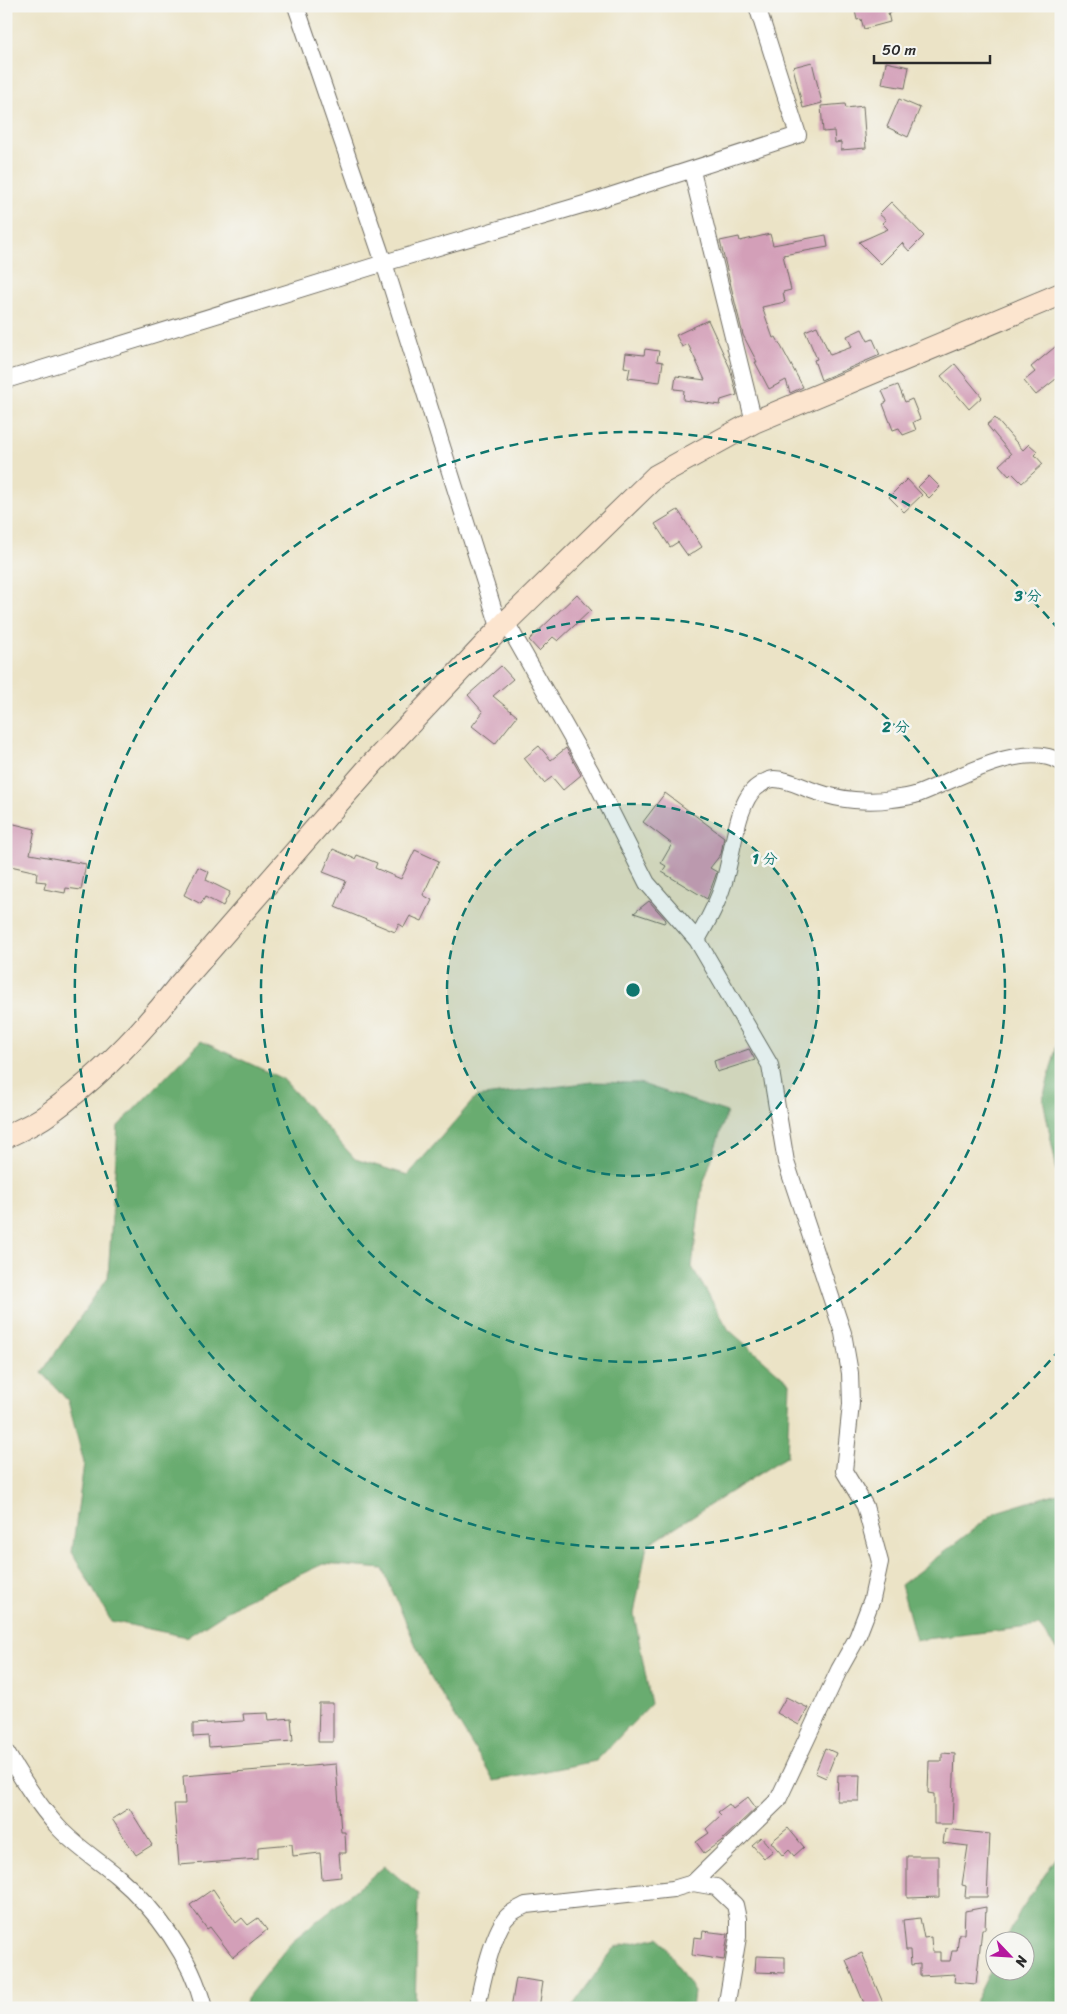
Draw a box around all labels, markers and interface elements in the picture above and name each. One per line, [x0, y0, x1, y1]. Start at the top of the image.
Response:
scale bar [874, 32, 991, 64]
text: 50 m [882, 37, 917, 63]
text: 3 分 [1013, 583, 1042, 609]
text: 2 分 [881, 714, 910, 740]
text: 1 分 [752, 846, 778, 872]
centre of rings [624, 981, 642, 999]
north arrow [984, 1932, 1034, 1982]
text: N [1008, 1951, 1035, 1971]

